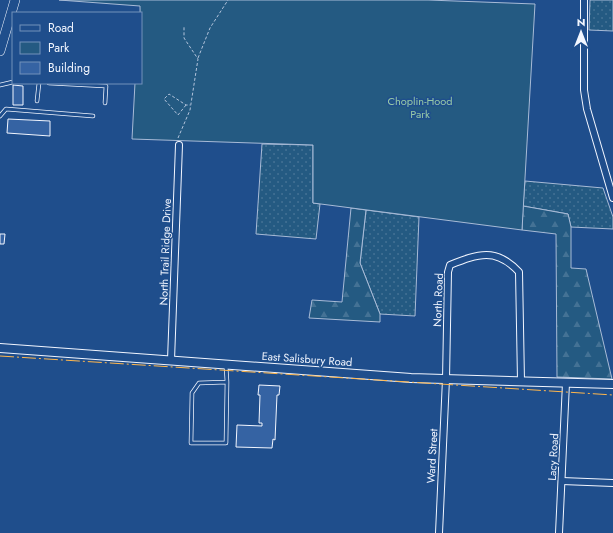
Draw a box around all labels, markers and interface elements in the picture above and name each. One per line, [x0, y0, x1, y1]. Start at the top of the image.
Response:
legend [12, 12, 142, 84]
north arrow [561, 12, 601, 52]
text: N [577, 14, 585, 30]
text: Road [48, 19, 74, 37]
text: Park [48, 39, 70, 57]
text: Building [48, 59, 90, 77]
park label: Choplin-Hood Park [387, 93, 453, 122]
street label: North Trail Ridge Drive [155, 198, 175, 306]
street label: North Road [429, 273, 447, 327]
street label: East Salisbury Road [261, 348, 353, 370]
street label: Ward Street [423, 428, 441, 484]
street label: Lacy Road [544, 433, 562, 481]

